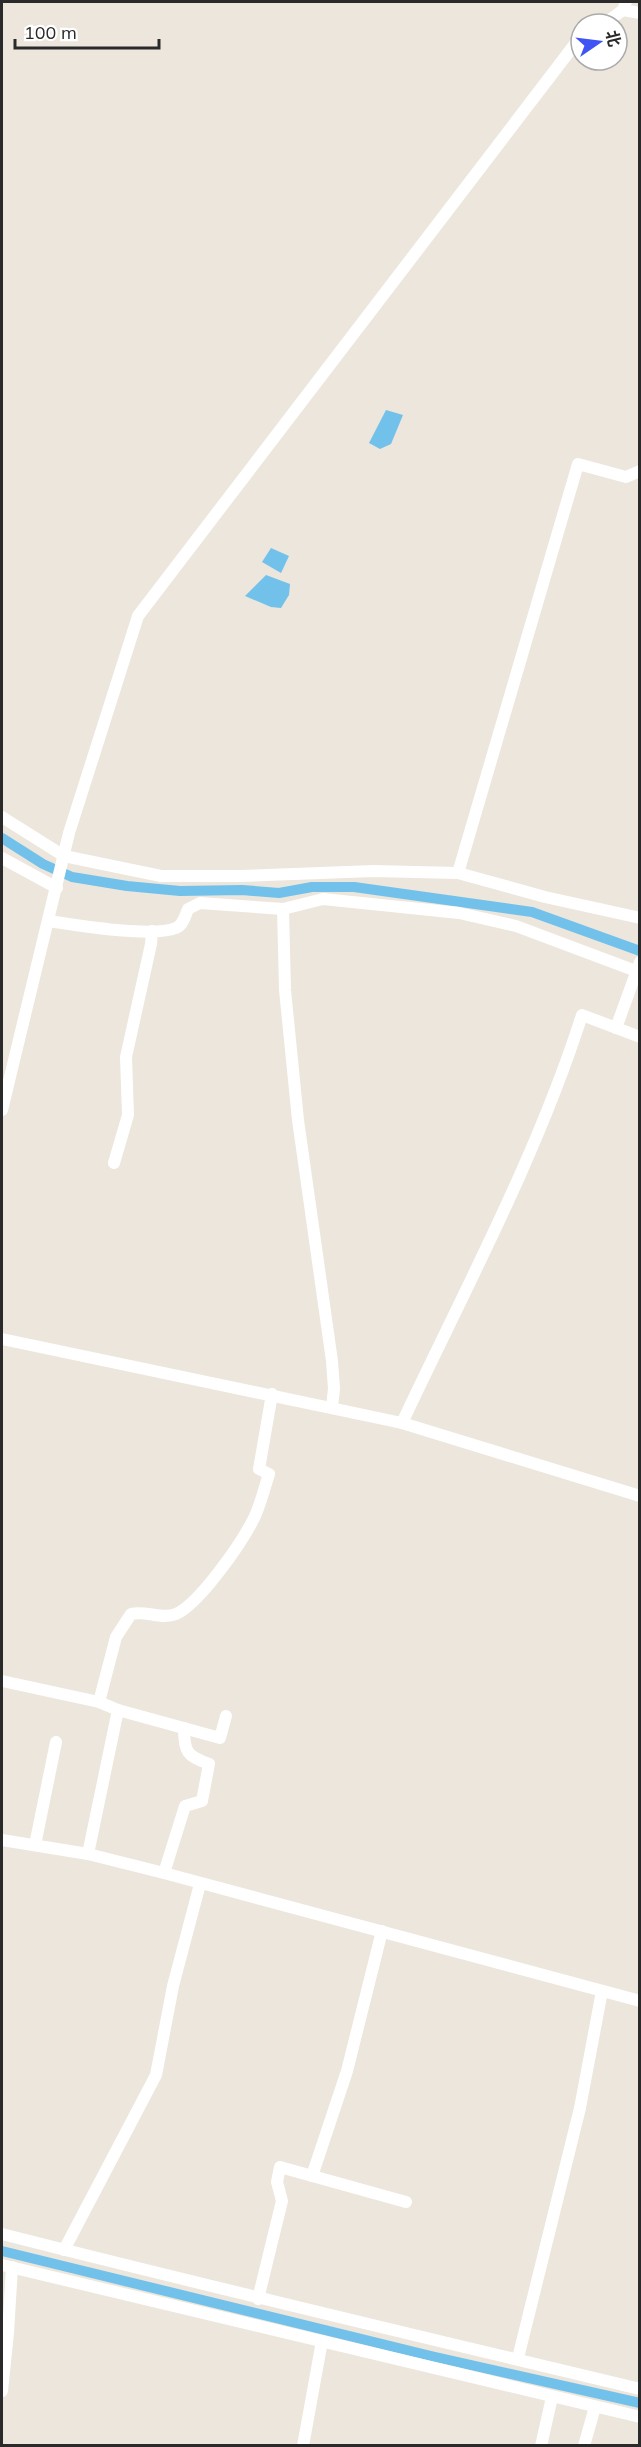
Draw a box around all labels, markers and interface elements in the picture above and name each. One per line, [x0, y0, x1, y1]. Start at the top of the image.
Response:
scale bar [15, 12, 159, 50]
north arrow [569, 12, 629, 72]
text: 100 m [24, 21, 77, 44]
text: 北 [602, 28, 625, 49]

